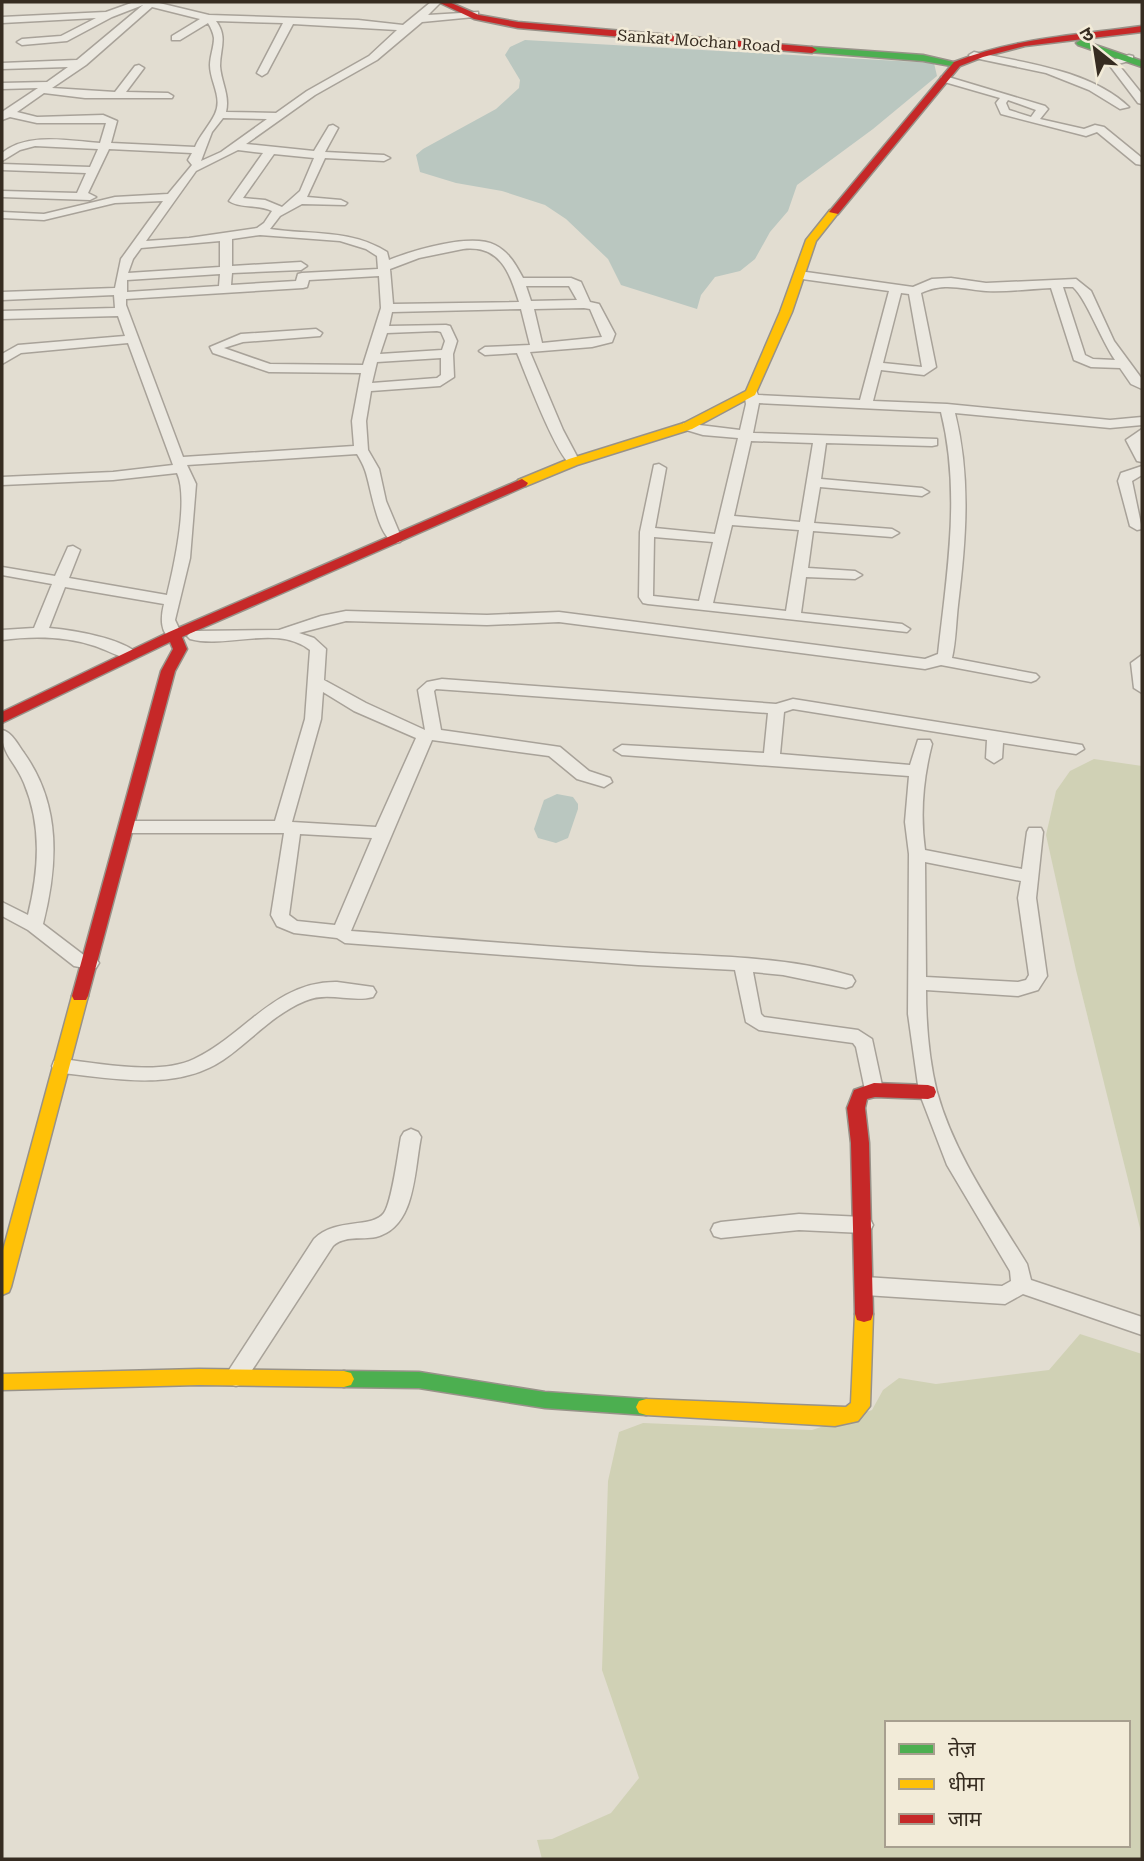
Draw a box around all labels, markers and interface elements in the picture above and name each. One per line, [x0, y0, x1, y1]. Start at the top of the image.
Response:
north arrow [1060, 14, 1130, 84]
text: उ [1076, 22, 1098, 47]
street label: Sankat Mochan Road [617, 26, 781, 56]
legend [885, 1721, 1130, 1847]
text: तेज़ [948, 1737, 976, 1761]
text: धीमा [948, 1772, 985, 1796]
text: जाम [948, 1807, 982, 1831]

